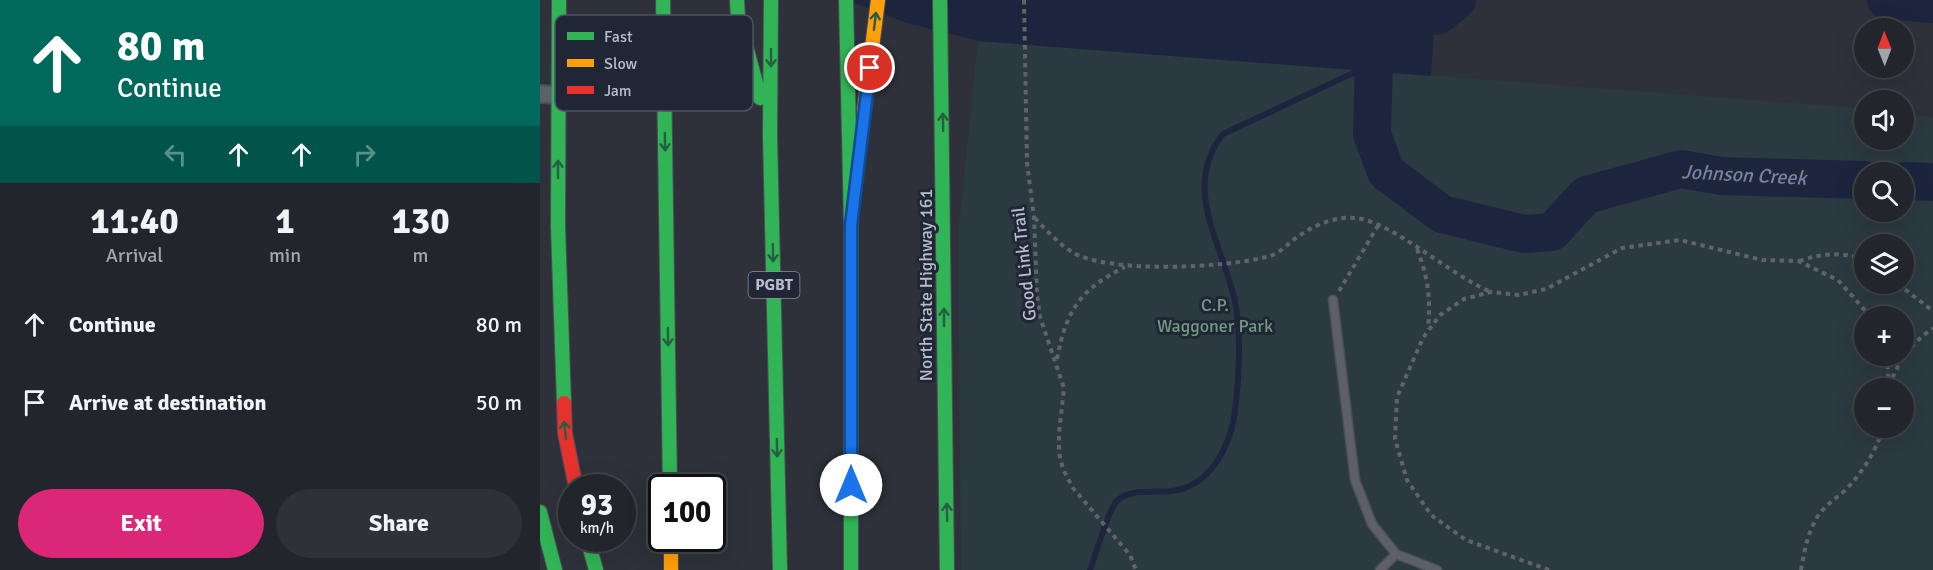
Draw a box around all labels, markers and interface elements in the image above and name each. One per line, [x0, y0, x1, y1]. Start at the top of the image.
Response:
one-way arrow [870, 12, 881, 32]
legend [555, 15, 753, 111]
north arrow [1854, 18, 1914, 78]
map controls [1854, 18, 1914, 438]
text: 80 m [117, 21, 206, 72]
icon: ahead [18, 24, 96, 102]
text: Fast [604, 27, 633, 47]
pin [844, 42, 895, 93]
one-way arrow [765, 48, 777, 68]
icon: arrive [853, 51, 886, 84]
text: Slow [604, 54, 638, 74]
text: Continue [117, 72, 222, 105]
text: Jam [604, 81, 632, 101]
button: sound [1854, 90, 1914, 150]
one-way arrow [937, 112, 949, 132]
one-way arrow [660, 132, 671, 152]
icon: left [159, 138, 192, 171]
icon: ahead [222, 138, 255, 171]
icon: ahead [285, 138, 318, 171]
icon: right [348, 138, 381, 171]
one-way arrow [552, 159, 564, 179]
water label: Johnson Creek [1681, 159, 1809, 191]
button: search [1854, 162, 1914, 222]
street label: North State Highway 161 [915, 189, 937, 381]
text: 11:40 [90, 199, 179, 244]
text: 1 [275, 199, 295, 244]
text: 130 [391, 199, 450, 244]
street label: Good Link Trail [1007, 206, 1041, 322]
button: layers [1854, 234, 1914, 294]
text: Arrival [106, 243, 163, 268]
text: min [269, 243, 301, 268]
text: m [413, 243, 429, 268]
one-way arrow [767, 243, 779, 263]
road number: PGBT [748, 272, 800, 298]
park label: C.P. Waggoner Park [1157, 294, 1273, 337]
button: + [1854, 306, 1914, 366]
one-way arrow [938, 307, 950, 327]
icon: ahead [18, 308, 51, 341]
text: Continue [69, 311, 156, 338]
text: 80 m [476, 311, 522, 338]
one-way arrow [662, 327, 674, 347]
button: − [1854, 378, 1914, 438]
icon: arrive [18, 386, 51, 419]
text: Arrive at destination [69, 389, 266, 416]
text: 50 m [476, 389, 522, 416]
one-way arrow [559, 421, 570, 440]
one-way arrow [772, 438, 783, 458]
position arrow [819, 453, 883, 517]
speed limit sign: 100 [648, 474, 726, 552]
text: 93 [581, 487, 613, 524]
button: Exit [18, 489, 264, 558]
button: Share [276, 489, 522, 558]
one-way arrow [941, 502, 953, 522]
text: km/h [580, 519, 614, 537]

